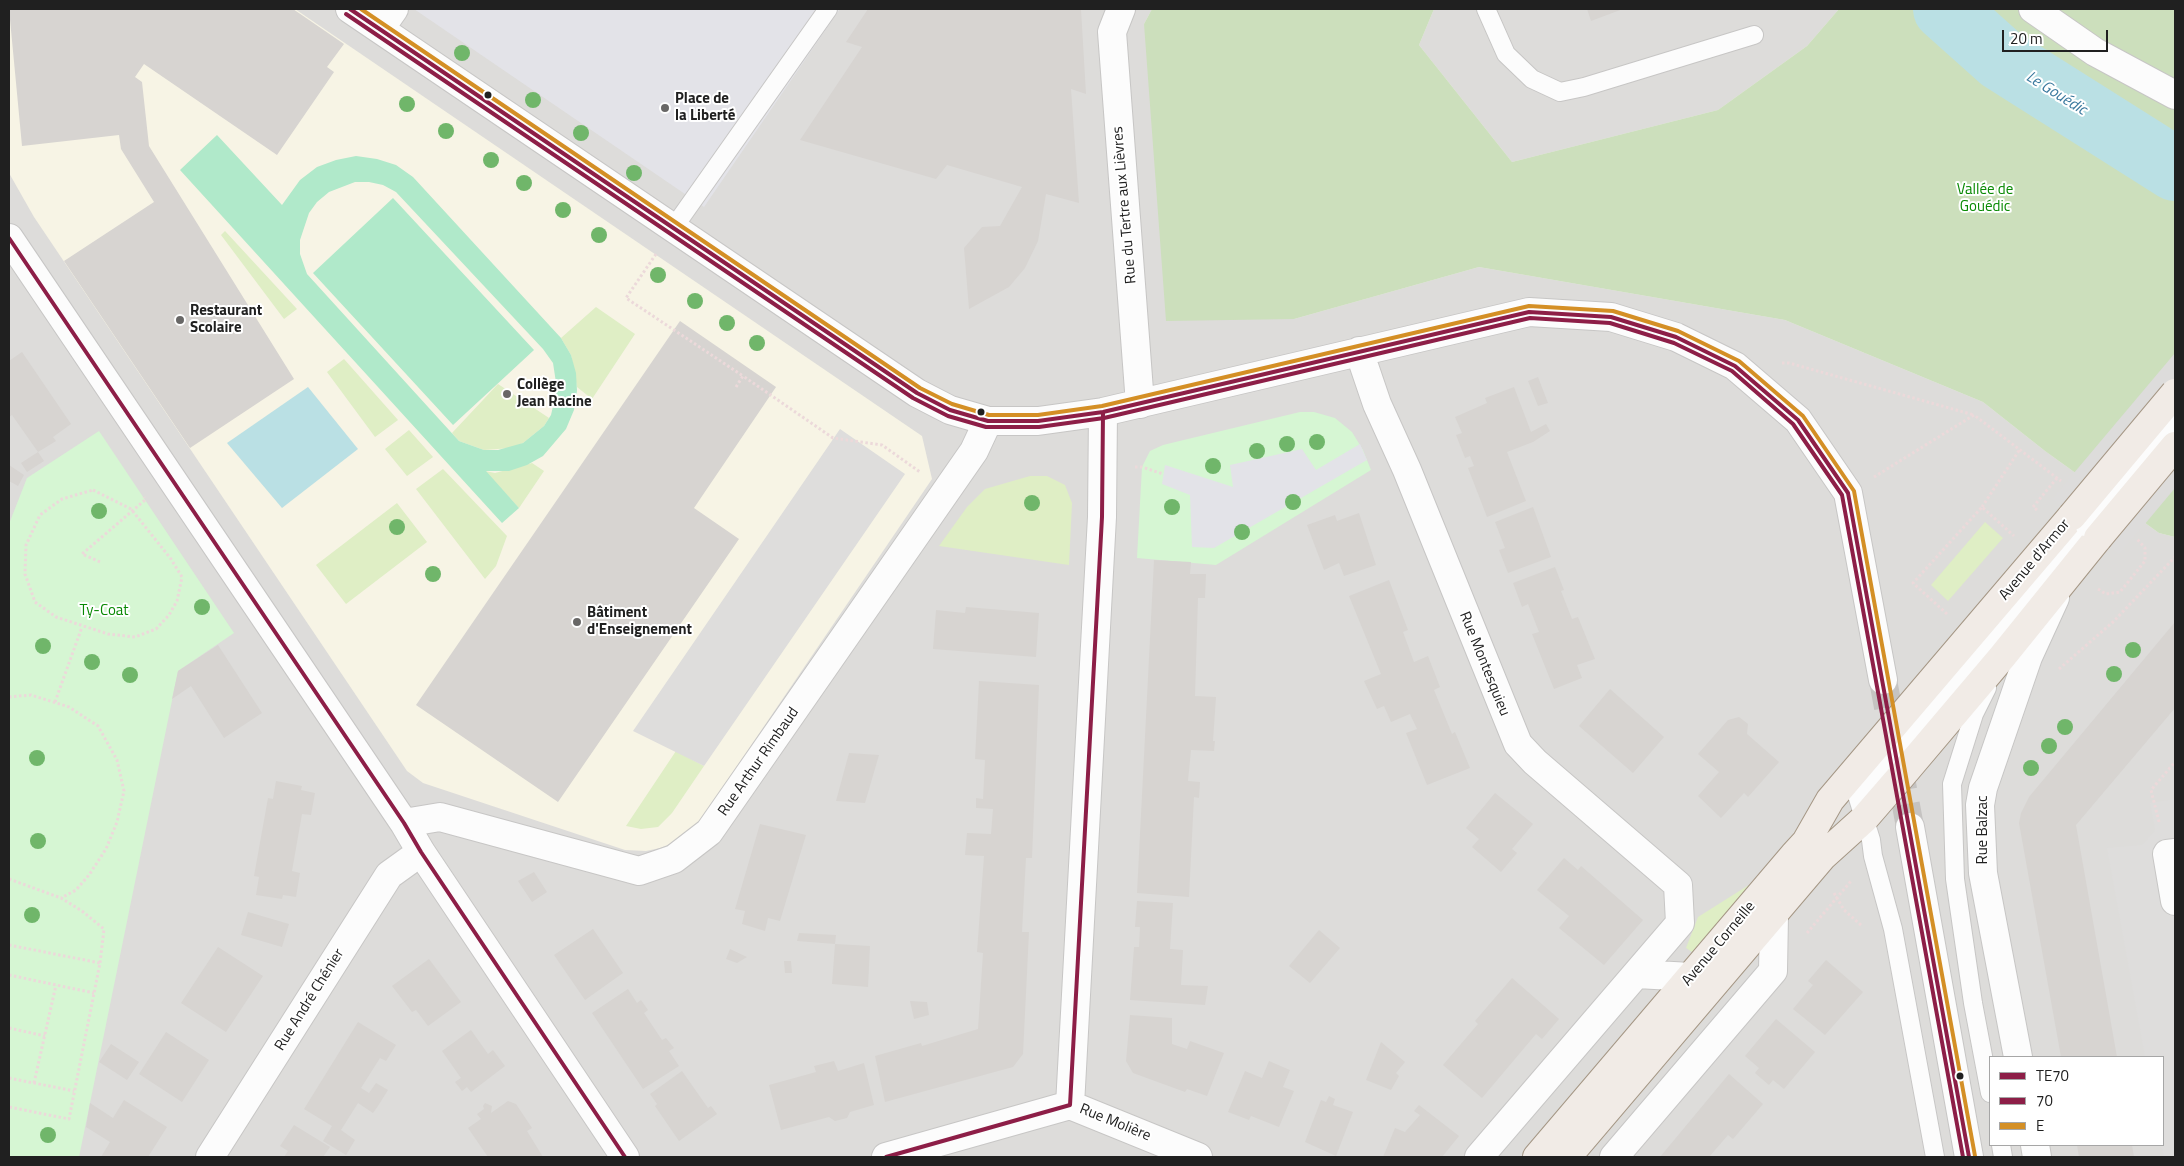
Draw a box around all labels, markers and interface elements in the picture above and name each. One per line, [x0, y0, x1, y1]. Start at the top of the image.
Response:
scale bar [2004, 20, 2110, 52]
text: 20 m [2010, 27, 2043, 50]
water label: Le Gouédic [2022, 68, 2090, 120]
unlabelled marker [483, 90, 493, 100]
place label: Place de la Liberté [675, 90, 735, 125]
marker: Place de la Liberté [659, 102, 671, 114]
street label: Rue du Tertre aux Lièvres [1109, 126, 1141, 284]
park label: Vallée de Gouédic [1957, 181, 2013, 216]
place label: Restaurant Scolaire [190, 302, 262, 337]
marker: Restaurant Scolaire [174, 314, 186, 326]
place label: Collège Jean Racine [517, 376, 592, 411]
marker: Collège Jean Racine [501, 388, 513, 400]
unlabelled marker [976, 407, 986, 417]
street label: Avenue d'Armor [1996, 516, 2074, 604]
park label: Ty-Coat [79, 602, 129, 620]
place label: Bâtiment d'Enseignement [587, 604, 692, 639]
street label: Rue Montesquieu [1455, 609, 1513, 719]
marker: Bâtiment d'Enseignement [571, 616, 583, 628]
street label: Rue Arthur Rimbaud [715, 704, 803, 820]
street label: Rue Balzac [1974, 795, 1992, 865]
street label: Avenue Corneille [1678, 898, 1760, 990]
street label: Rue André Chénier [271, 946, 349, 1054]
legend [1989, 1056, 2164, 1146]
text: TE70 [2036, 1064, 2069, 1087]
unlabelled marker [1955, 1071, 1965, 1081]
text: 70 [2036, 1089, 2053, 1112]
street label: Rue Molière [1077, 1101, 1153, 1145]
text: E [2036, 1114, 2044, 1137]

